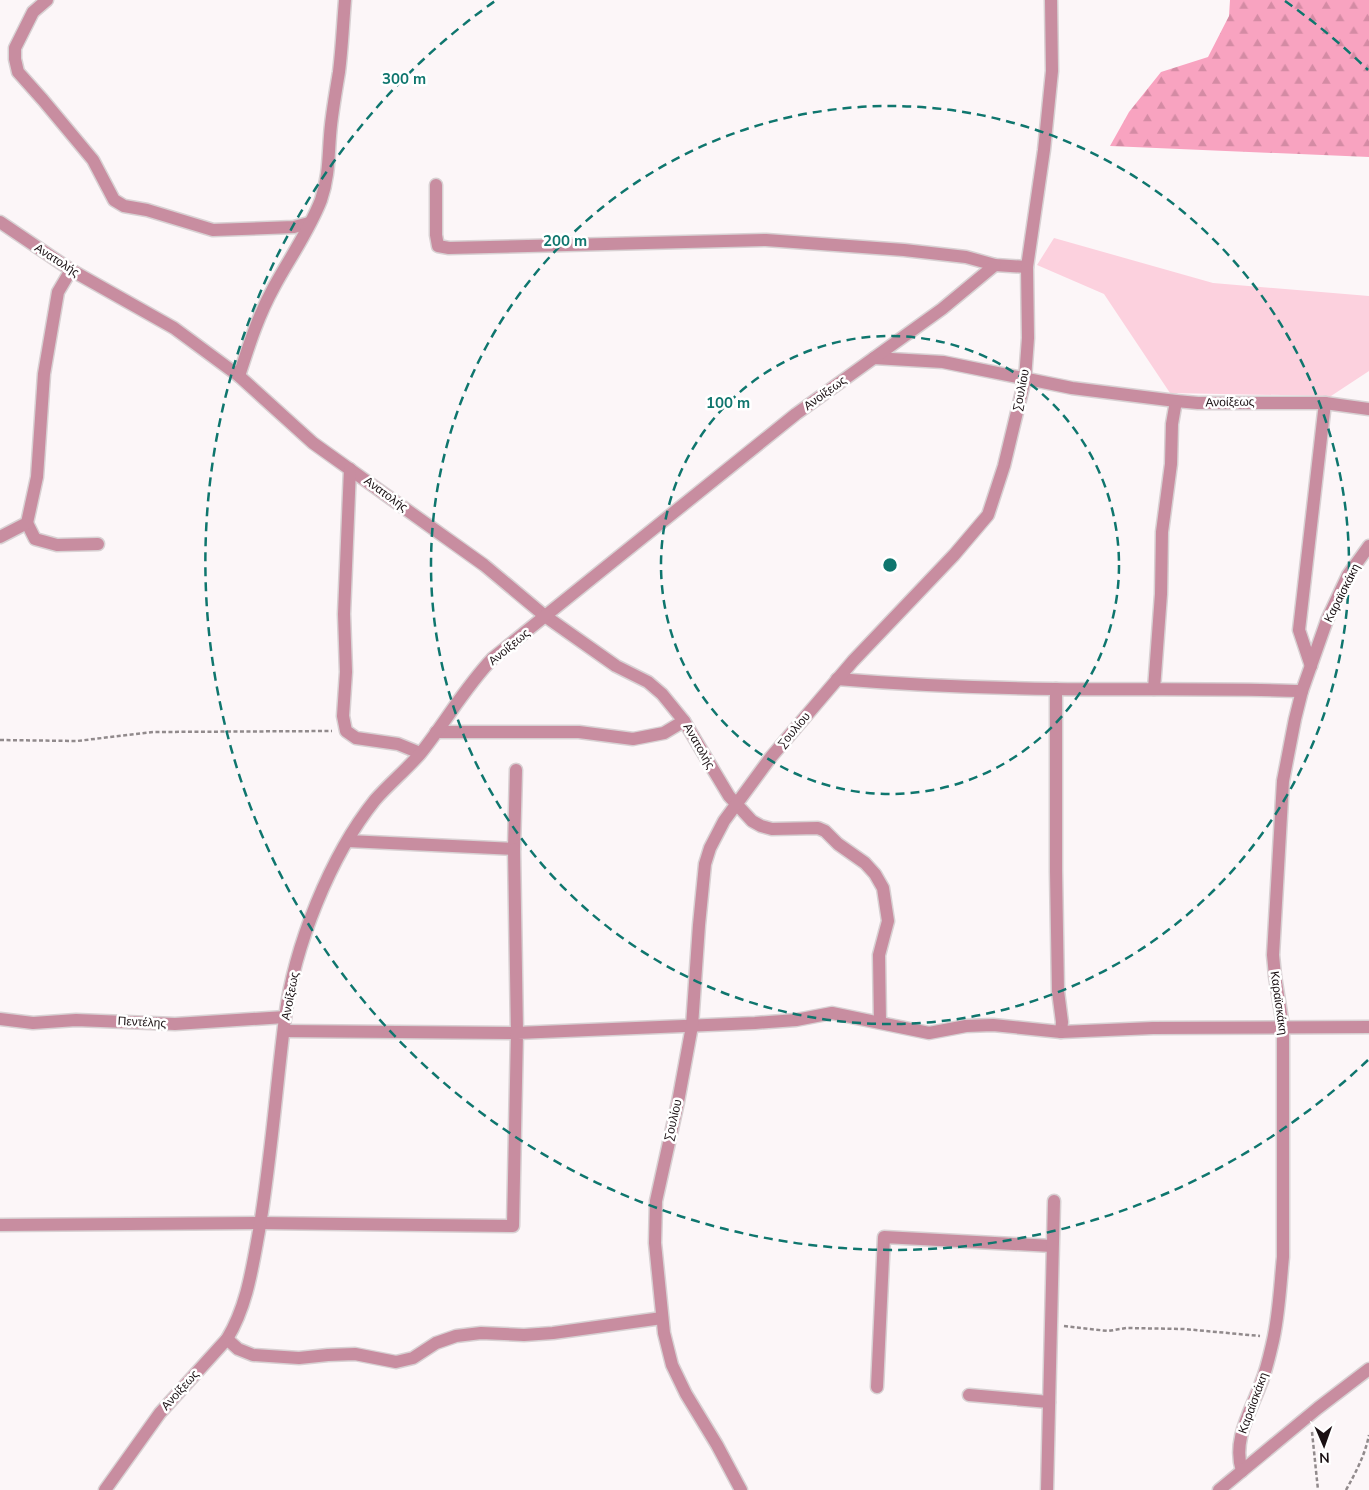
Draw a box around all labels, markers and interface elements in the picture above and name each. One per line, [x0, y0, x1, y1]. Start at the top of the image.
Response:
text: 300 m [382, 69, 426, 89]
text: 200 m [543, 231, 587, 251]
street label: Ανατολής [32, 240, 83, 280]
street label: Σουλίου [1009, 368, 1033, 412]
street label: Ανοίξεως [800, 372, 850, 414]
text: 100 m [706, 393, 750, 413]
street label: Ανοίξεως [1205, 394, 1255, 410]
street label: Ανατολής [361, 473, 411, 515]
centre of rings [881, 556, 899, 574]
street label: Καραϊσκάκη [1320, 561, 1364, 625]
street label: Ανοίξεως [485, 625, 533, 669]
street label: Σουλίου [774, 709, 814, 751]
street label: Ανατολής [680, 720, 719, 772]
street label: Ανοίξεως [277, 970, 303, 1022]
street label: Καραϊσκάκη [1267, 970, 1291, 1036]
street label: Πεντέλης [117, 1013, 167, 1031]
street label: Σουλίου [660, 1098, 686, 1142]
street label: Ανοίξεως [158, 1366, 202, 1414]
street label: Καραϊσκάκη [1235, 1370, 1271, 1436]
north arrow [1299, 1420, 1349, 1470]
text: N [1319, 1448, 1330, 1467]

